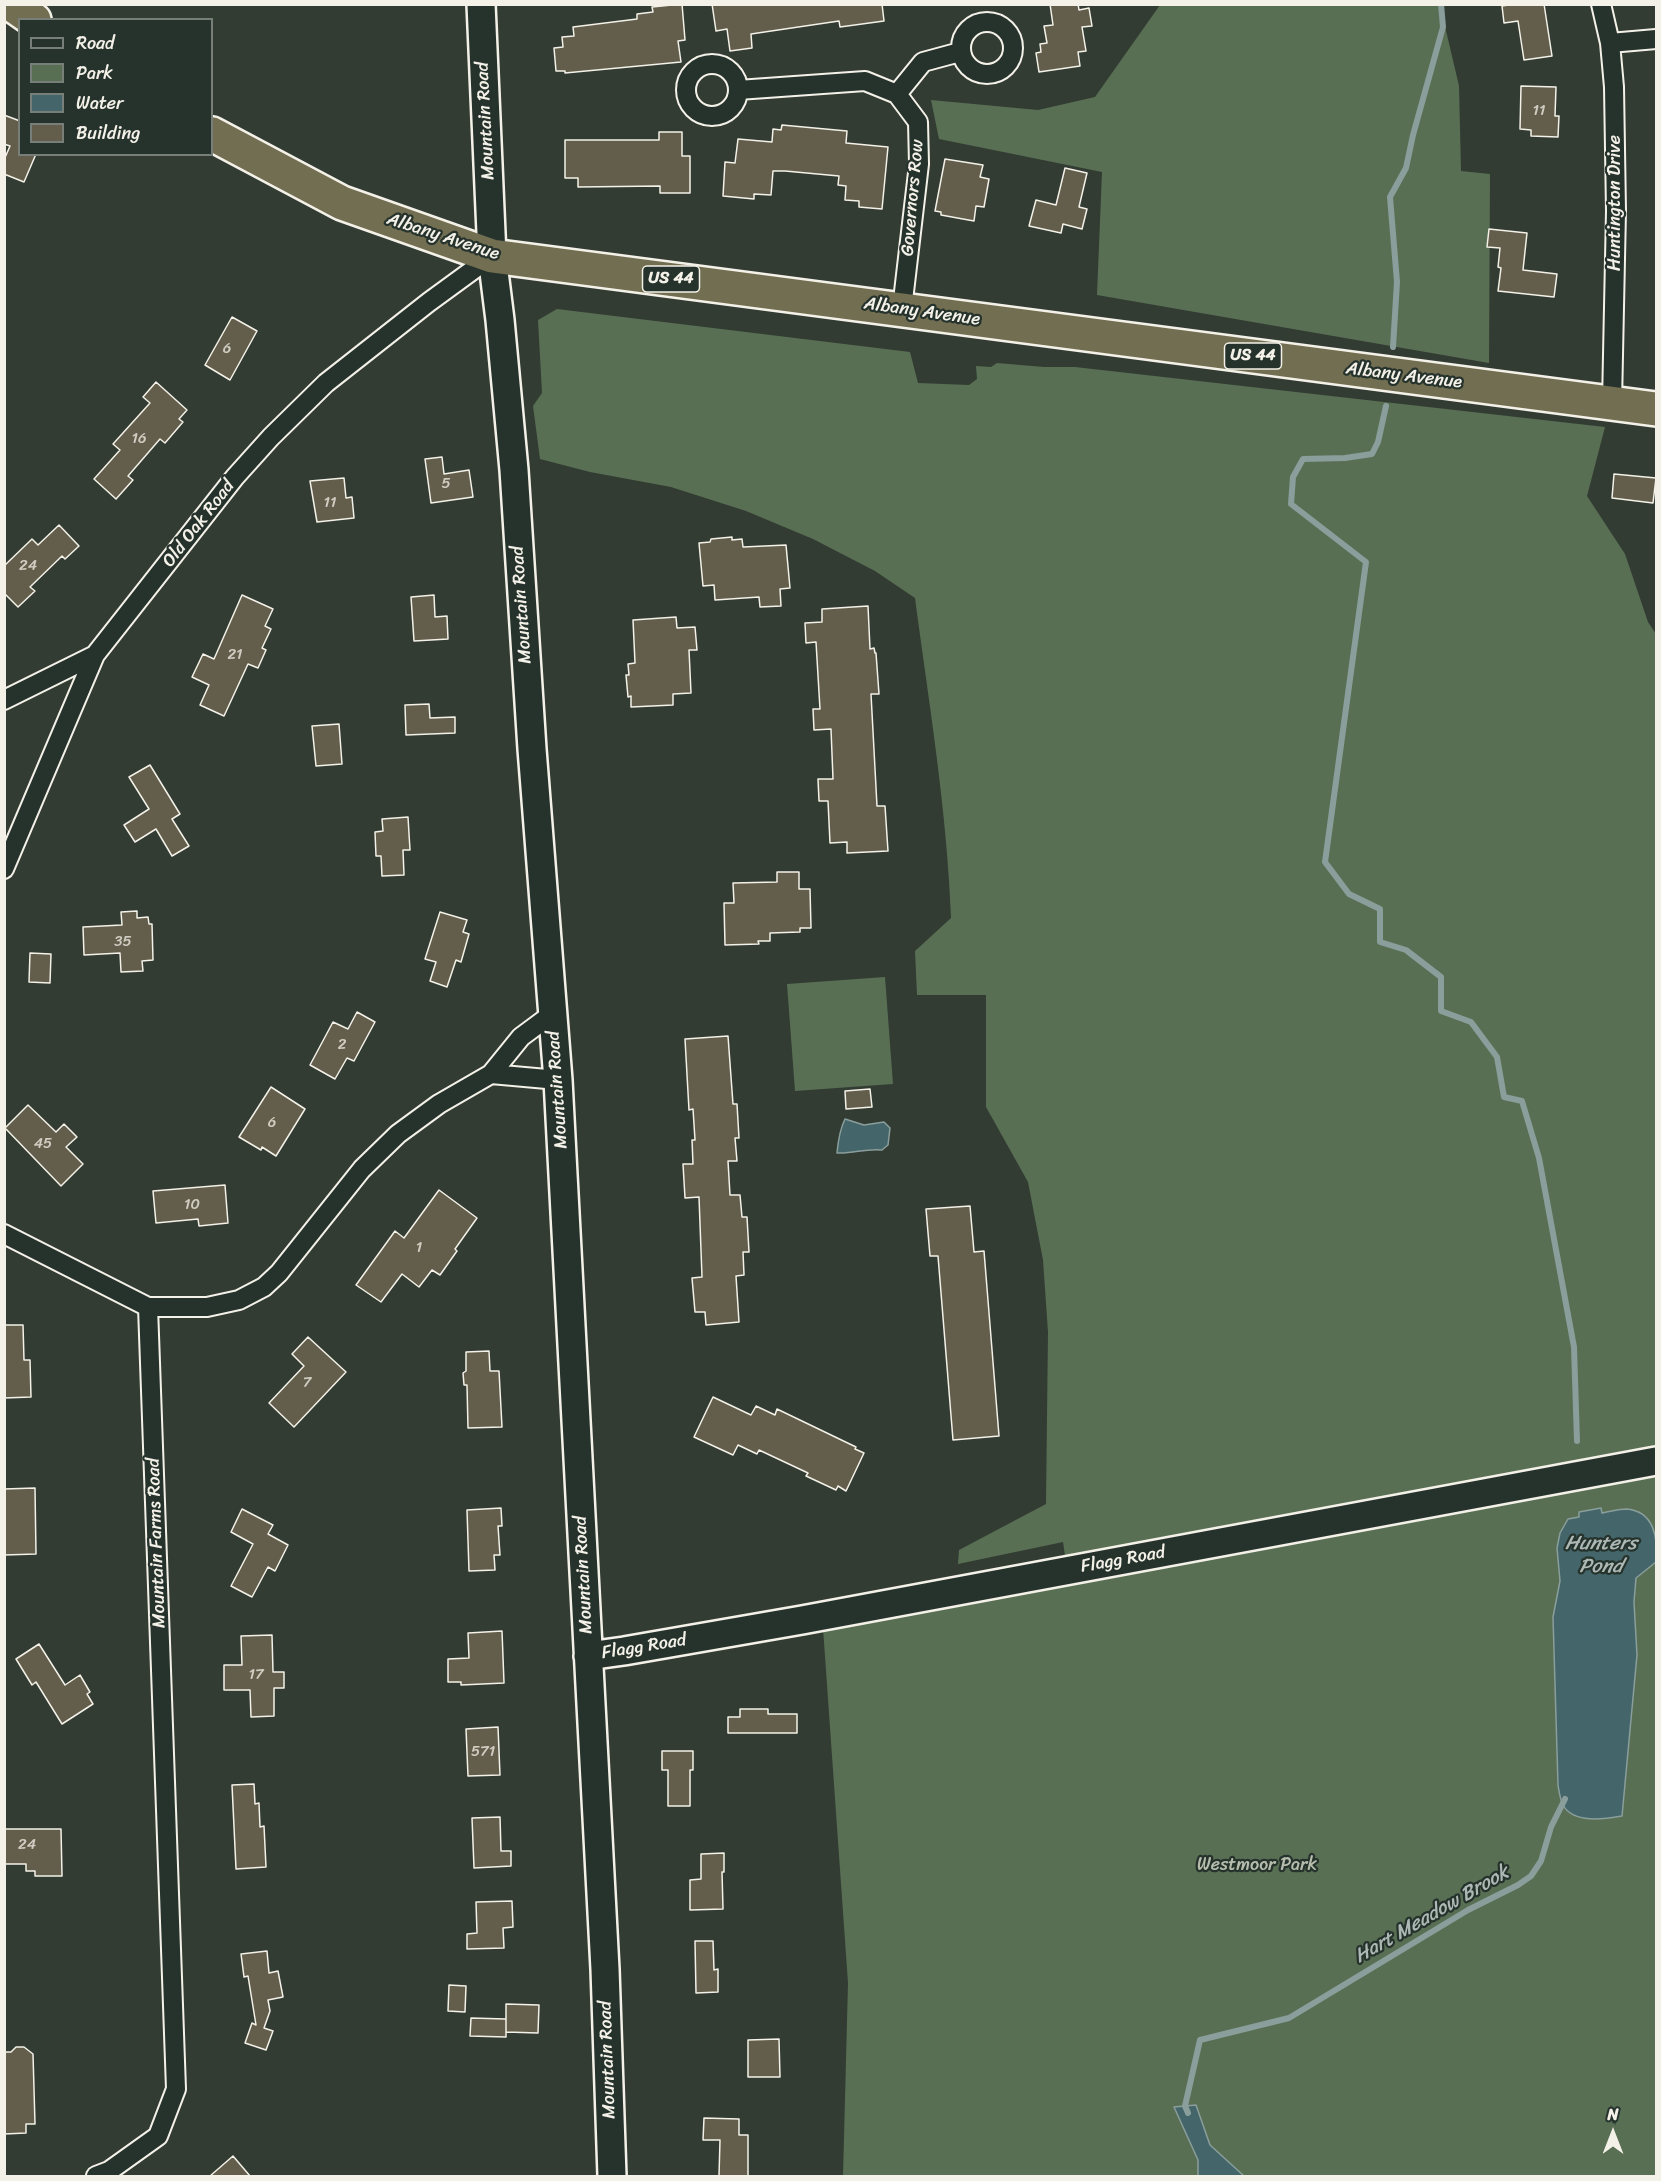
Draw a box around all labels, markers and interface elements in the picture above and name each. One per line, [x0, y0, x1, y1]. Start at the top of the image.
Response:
legend [18, 18, 213, 156]
text: Road [76, 27, 115, 59]
text: Park [76, 57, 113, 89]
street label: Mountain Road [472, 61, 500, 181]
text: Water [76, 87, 123, 119]
house number: 11 [1533, 102, 1545, 120]
text: Building [76, 117, 140, 149]
street label: Huntington Drive [1604, 135, 1626, 271]
street label: Governors Row [897, 139, 929, 257]
street label: Albany Avenue [384, 209, 502, 265]
road number: US 44 [642, 266, 700, 292]
street label: Albany Avenue [863, 293, 981, 331]
house number: 6 [223, 340, 231, 358]
road number: US 44 [1224, 343, 1282, 369]
street label: Albany Avenue [1345, 358, 1463, 394]
house number: 16 [132, 430, 146, 448]
house number: 5 [441, 475, 451, 493]
street label: Old Oak Road [158, 476, 240, 572]
house number: 11 [324, 494, 336, 512]
street label: Mountain Road [507, 545, 537, 665]
house number: 24 [19, 557, 37, 575]
house number: 21 [227, 646, 243, 664]
house number: 35 [114, 933, 132, 951]
street label: Mountain Road [543, 1030, 573, 1150]
house number: 2 [338, 1036, 346, 1054]
house number: 6 [268, 1114, 276, 1132]
house number: 45 [34, 1135, 52, 1153]
house number: 10 [184, 1196, 200, 1214]
house number: 1 [416, 1239, 422, 1257]
house number: 7 [303, 1374, 311, 1392]
street label: Mountain Farms Road [143, 1458, 171, 1628]
street label: Mountain Road [570, 1515, 598, 1635]
water label: Hunters Pond [1565, 1532, 1637, 1579]
street label: Flagg Road [1079, 1542, 1167, 1578]
street label: Flagg Road [600, 1630, 688, 1664]
house number: 17 [249, 1666, 263, 1684]
house number: 571 [471, 1743, 495, 1761]
house number: 24 [18, 1836, 36, 1854]
park label: Westmoor Park [1197, 1854, 1317, 1876]
water label: Hart Meadow Brook [1351, 1861, 1513, 1969]
street label: Mountain Road [595, 2001, 621, 2119]
text: N [1607, 2100, 1619, 2129]
north arrow [1583, 2103, 1643, 2163]

